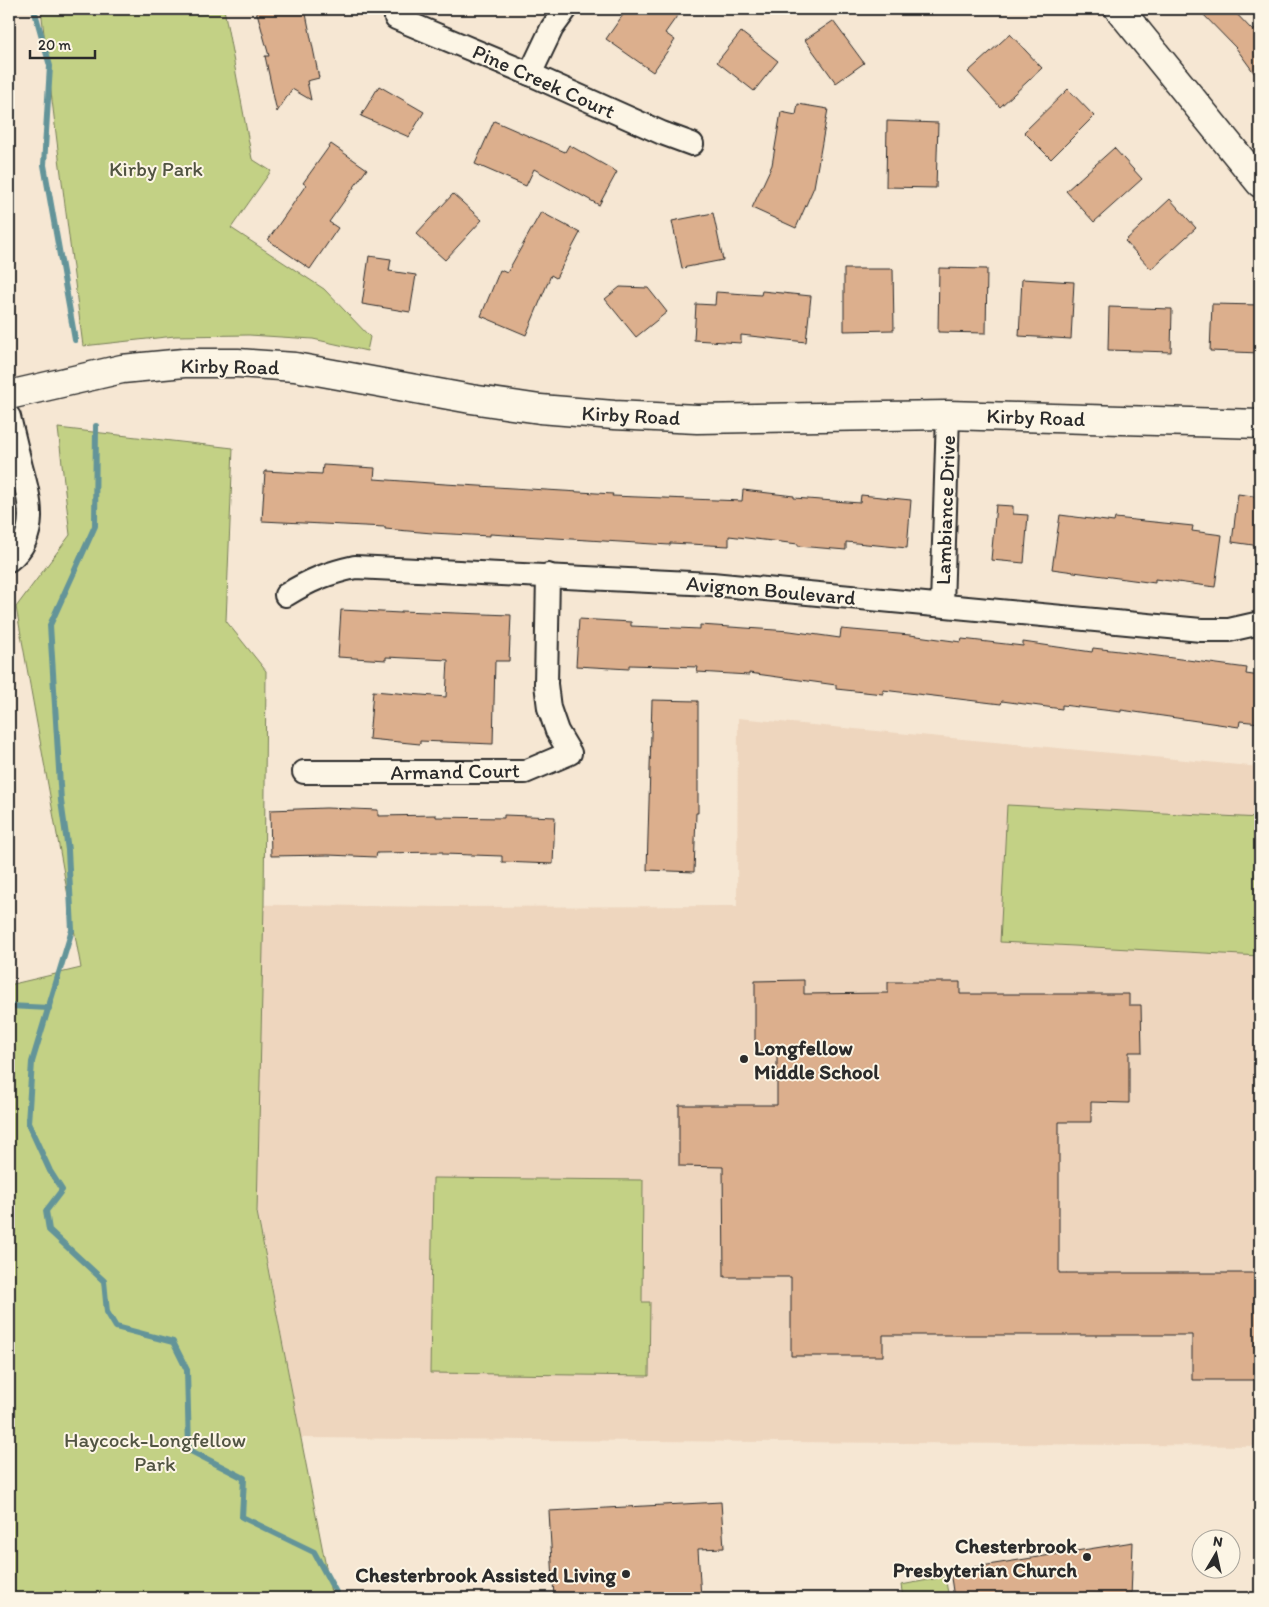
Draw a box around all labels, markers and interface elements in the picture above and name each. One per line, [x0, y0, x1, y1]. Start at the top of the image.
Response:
scale bar [30, 28, 95, 60]
text: 20 m [38, 36, 72, 54]
street label: Pine Creek Court [469, 38, 619, 124]
park label: Kirby Park [109, 156, 203, 181]
street label: Kirby Road [180, 353, 280, 379]
street label: Kirby Road [581, 400, 681, 430]
street label: Kirby Road [986, 403, 1086, 431]
street label: Lambiance Drive [930, 435, 960, 585]
street label: Avignon Boulevard [685, 570, 857, 610]
street label: Armand Court [390, 757, 520, 785]
place label: Longfellow Middle School [754, 1035, 880, 1084]
marker: Longfellow Middle School [738, 1053, 750, 1065]
park label: Haycock-Longfellow Park [64, 1427, 246, 1476]
north arrow [1192, 1530, 1242, 1580]
place label: Chesterbrook Presbyterian Church [893, 1533, 1078, 1583]
text: N [1212, 1533, 1224, 1551]
marker: Chesterbrook Presbyterian Church [1081, 1551, 1093, 1563]
place label: Chesterbrook Assisted Living [355, 1562, 617, 1588]
marker: Chesterbrook Assisted Living [620, 1568, 632, 1580]

